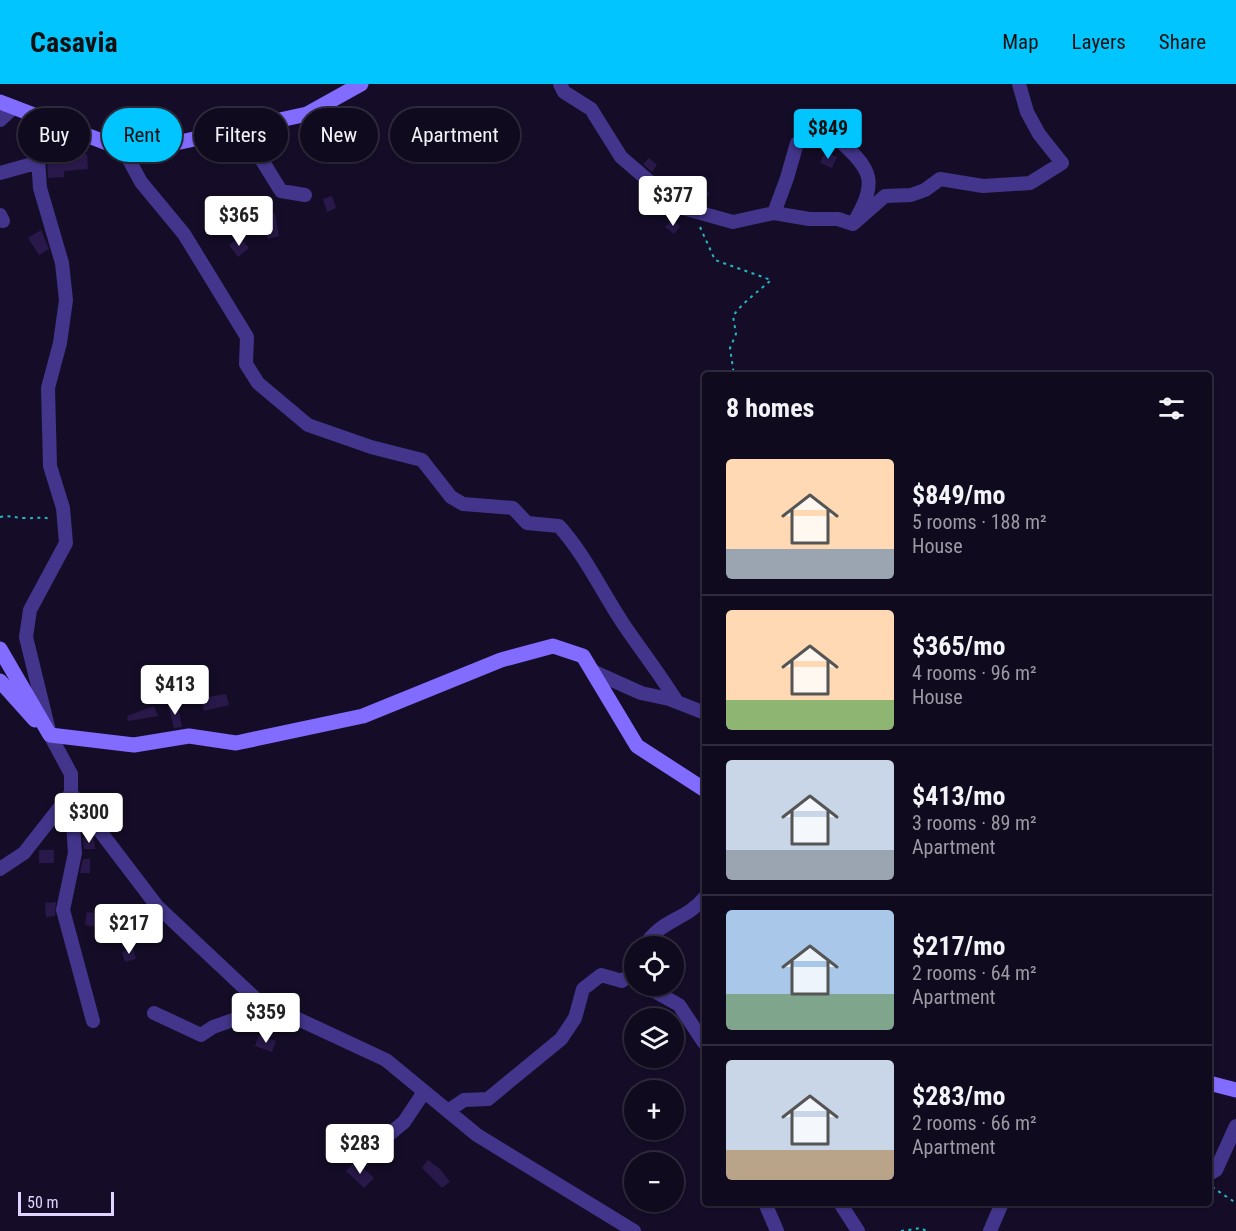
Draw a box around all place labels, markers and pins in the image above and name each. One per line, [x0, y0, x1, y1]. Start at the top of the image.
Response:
pin: $849 [792, 109, 864, 160]
pin: $377 [637, 176, 709, 227]
pin: $365 [203, 196, 275, 247]
pin: $413 [139, 665, 211, 716]
pin: $300 [53, 793, 125, 844]
pin: $217 [93, 904, 165, 955]
pin: $359 [230, 993, 302, 1044]
pin: $283 [324, 1124, 396, 1175]

